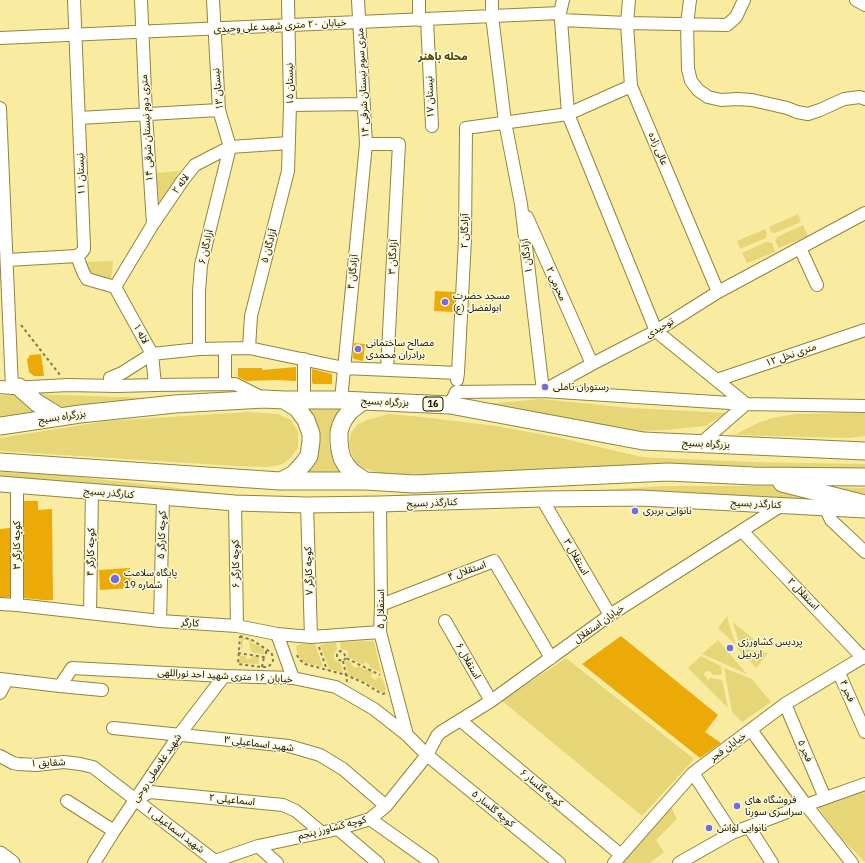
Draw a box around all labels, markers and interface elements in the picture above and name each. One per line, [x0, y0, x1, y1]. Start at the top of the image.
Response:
street label: خیابان ۲۰ متری شهید علی وحیدی [213, 17, 347, 35]
street label: ۱۴ متری سوم نیستان شرقی [354, 27, 372, 139]
district label: محله باهنر [418, 50, 468, 64]
street label: نیستان ۱۵ [284, 63, 296, 105]
street label: نیستان ۱۳ [210, 67, 226, 111]
street label: ۱۴ متری دوم نیستان شرقی [138, 74, 156, 182]
street label: نیستان ۱۷ [423, 76, 437, 118]
street label: عالی زاده [646, 131, 670, 167]
street label: نیستان ۱۱ [74, 153, 88, 195]
street label: لاله ۲ [170, 172, 192, 196]
street label: آزادگان ۲ [459, 213, 471, 249]
street label: آزادگان ۵ [259, 228, 279, 264]
street label: آزادگان ۶ [196, 229, 216, 265]
street label: آزادگان ۱ [519, 238, 535, 274]
street label: آزادگان ۳ [386, 239, 400, 275]
street label: آزادگان ۴ [345, 254, 361, 290]
street label: محرمی ۲ [543, 265, 569, 303]
place label: مسجد حضرت ابولفضل (ع) [453, 290, 510, 314]
marker: مسجد حضرت ابولفضل (ع) [440, 297, 450, 307]
street label: توحیدی [644, 315, 676, 341]
street label: لاله ۱ [131, 322, 151, 346]
place label: مصالح ساختمانی برادران محمدی [366, 337, 434, 360]
street label: ۱۲ متری نخل [764, 341, 818, 369]
marker: مصالح ساختمانی برادران محمدی [353, 344, 363, 354]
place label: رستوران تاملی [553, 381, 609, 393]
marker: رستوران تاملی [540, 382, 550, 392]
street label: بزرگراه بسیج [361, 395, 409, 409]
road number: 16 [423, 397, 443, 411]
street label: بزرگراه بسیج [37, 408, 87, 426]
street label: بزرگراه بسیج [682, 437, 730, 451]
street label: کنارگذر بسیج [83, 485, 135, 501]
street label: کنارگذر بسیج [407, 496, 457, 510]
street label: کنارگذر بسیج [730, 497, 782, 511]
place label: نانوایی بربری [643, 505, 692, 517]
marker: نانوایی بربری [630, 506, 640, 516]
street label: کوچه کارگر ۵ [155, 511, 169, 559]
street label: کوچه کارگر ۳ [11, 521, 23, 569]
street label: کوچه کارگر ۴ [85, 528, 97, 576]
street label: استقلال ۳ [561, 537, 591, 577]
street label: کوچه کارگر ۶ [230, 540, 242, 588]
street label: کوچه کارگر ۷ [302, 547, 316, 595]
street label: استقلال ۴ [446, 559, 488, 583]
place label: پایگاه سلامت شماره 19 [124, 567, 177, 590]
marker: پایگاه سلامت شماره 19 [109, 573, 121, 585]
street label: استقلال ۲ [785, 575, 821, 613]
street label: استقلال ۵ [375, 589, 387, 629]
street label: خیابان استقلال [571, 602, 627, 646]
street label: کارگر [180, 616, 200, 630]
place label: پردیس کشاورزی اردبیل [738, 636, 802, 660]
street label: استقلال ۶ [453, 641, 483, 681]
marker: پردیس کشاورزی اردبیل [725, 643, 735, 653]
street label: خیابان ۱۶ متری شهید احد نوراللهی [157, 666, 293, 686]
street label: فجر ۴ [837, 678, 857, 704]
street label: خیابان فجر [707, 730, 749, 764]
street label: شهید غلامعلی روحی [130, 732, 184, 804]
street label: شهید اسماعیلی ۳ [223, 734, 295, 754]
street label: فجر ۵ [795, 738, 815, 764]
street label: شقایق ۱ [30, 756, 66, 770]
street label: کوچه گلسار ۶ [517, 767, 565, 809]
street label: کوچه گلسار ۵ [469, 788, 517, 830]
street label: اسماعیلی ۲ [208, 792, 256, 808]
place label: فروشگاه های سراسری سورنا [745, 794, 802, 818]
marker: فروشگاه های سراسری سورنا [732, 801, 742, 811]
street label: شهید اسماعیلی ۱ [143, 804, 207, 856]
street label: کوچه کشاورز پنجم [297, 814, 367, 842]
place label: نانوایی لواش [717, 822, 767, 834]
marker: نانوایی لواش [704, 823, 714, 833]

